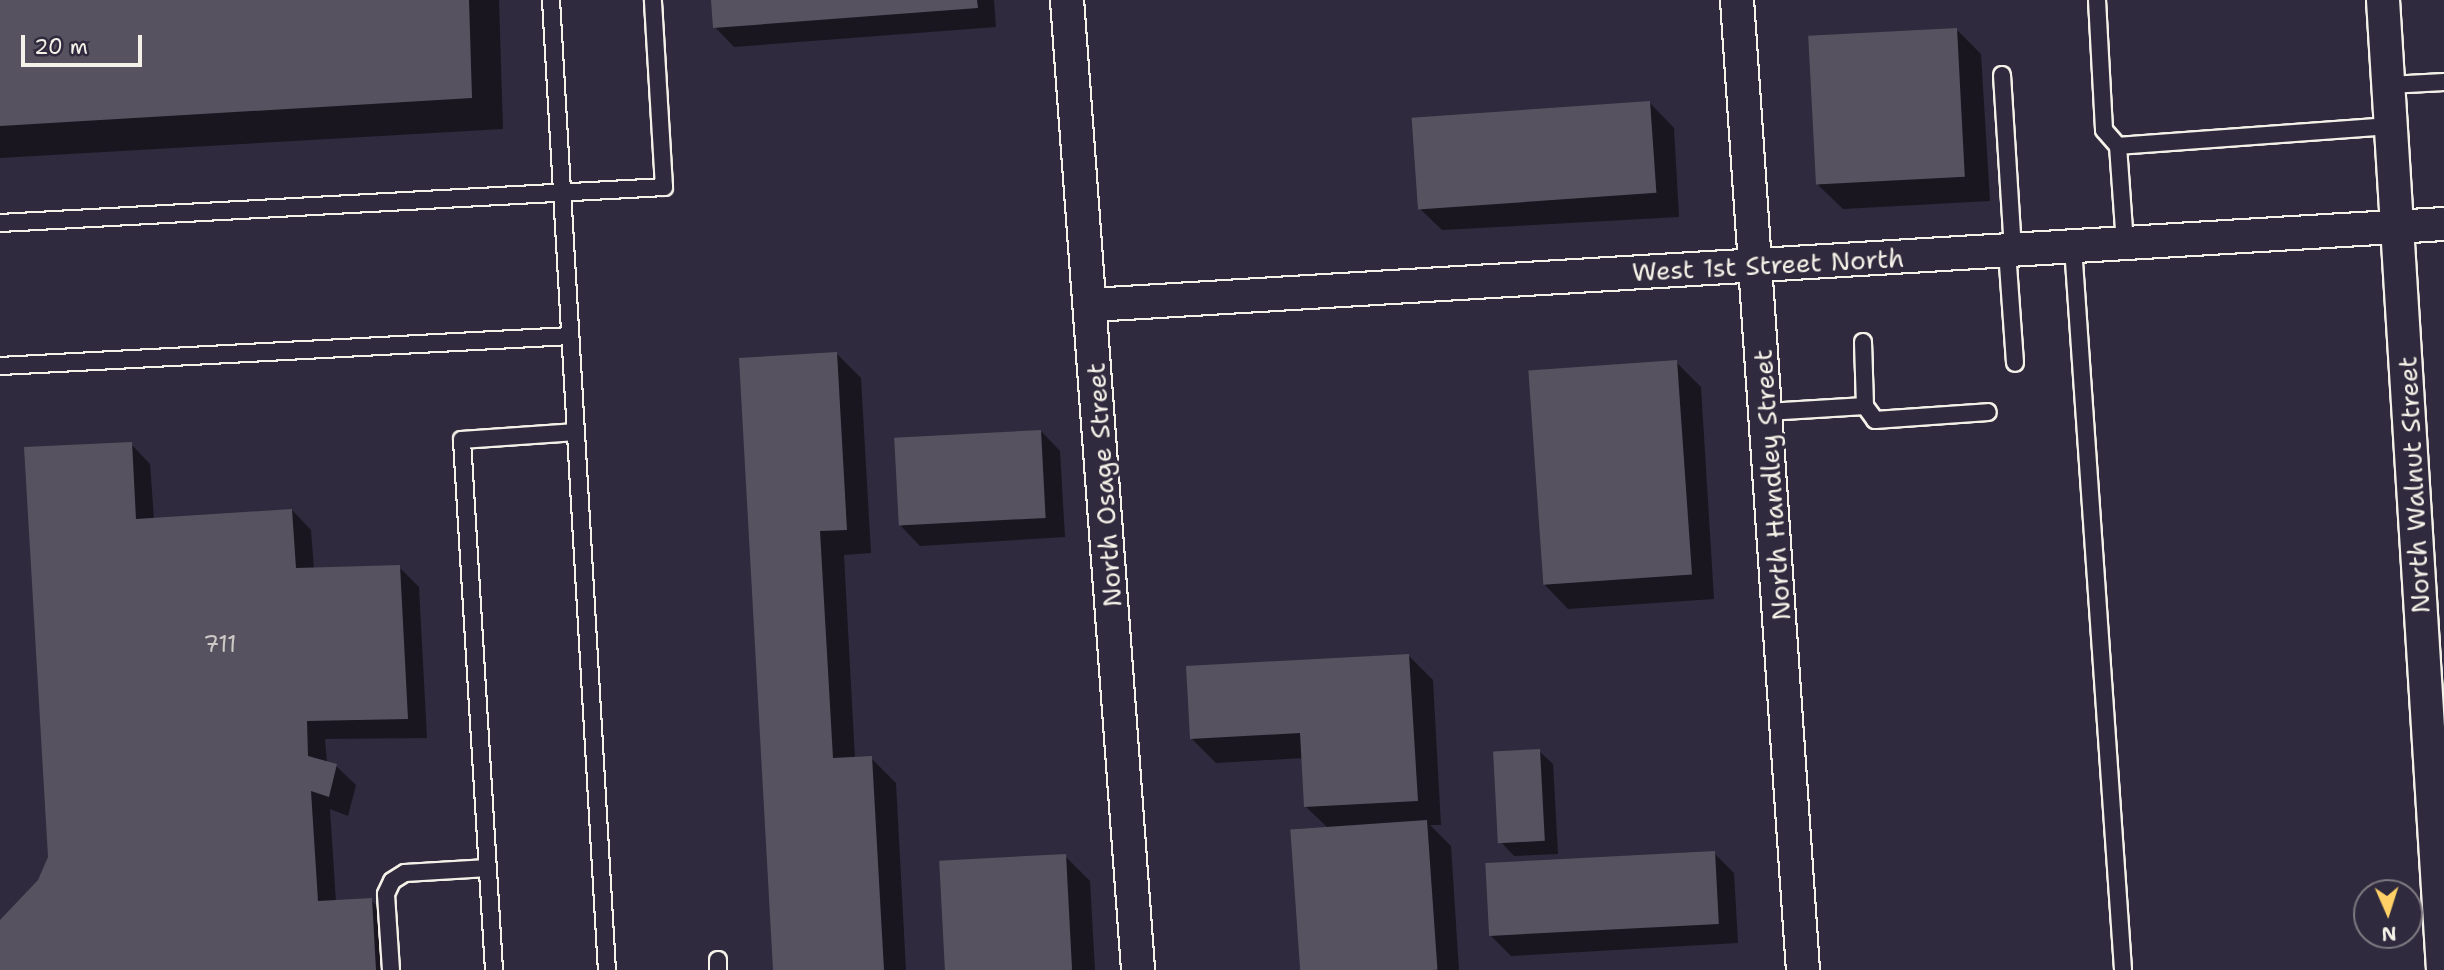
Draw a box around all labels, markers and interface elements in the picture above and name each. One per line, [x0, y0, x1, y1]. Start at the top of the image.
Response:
scale bar [24, 21, 145, 65]
text: 20 m [34, 33, 88, 61]
street label: West 1st Street North [1631, 242, 1905, 288]
street label: North Handley Street [1747, 348, 1797, 622]
street label: North Walnut Street [2392, 356, 2436, 614]
street label: North Osage Street [1080, 362, 1128, 608]
house number: 711 [203, 630, 237, 658]
north arrow [2353, 879, 2423, 949]
text: N [2381, 921, 2397, 946]

